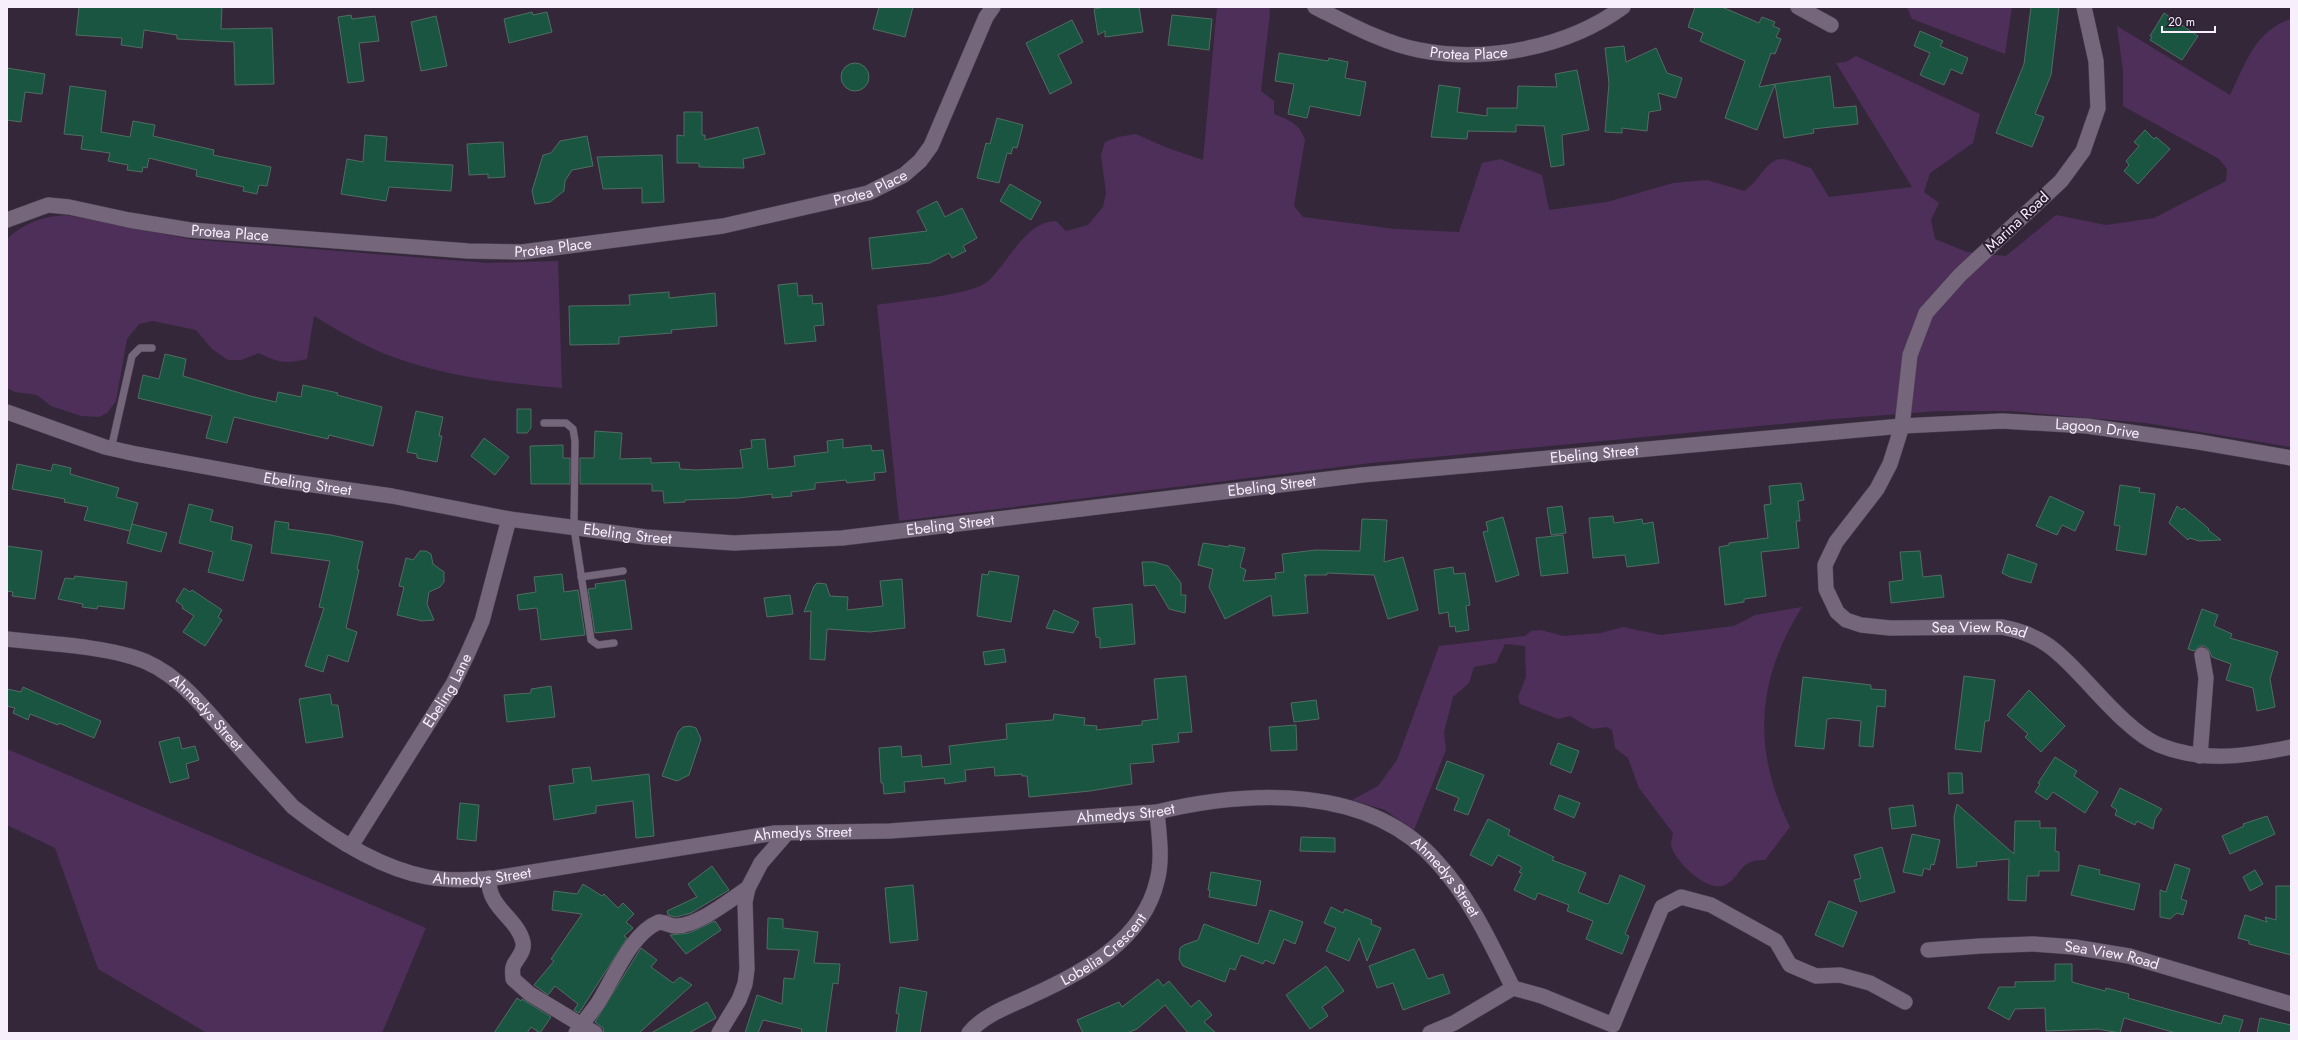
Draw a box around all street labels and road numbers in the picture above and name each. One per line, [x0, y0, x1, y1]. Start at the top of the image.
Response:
street label: Protea Place [1428, 41, 1509, 66]
street label: Protea Place [831, 164, 911, 212]
street label: Marina Road [1980, 187, 2054, 257]
street label: Protea Place [190, 219, 270, 247]
street label: Protea Place [514, 232, 593, 263]
street label: Lagoon Drive [2055, 413, 2141, 444]
street label: Ebeling Street [1549, 439, 1640, 469]
street label: Ebeling Street [262, 467, 353, 501]
street label: Ebeling Street [1226, 470, 1318, 502]
street label: Ebeling Street [905, 509, 996, 541]
street label: Ebeling Street [582, 518, 673, 550]
street label: Sea View Road [1931, 616, 2030, 644]
street label: Ebeling Lane [417, 649, 477, 732]
street label: Ahmedys Street [165, 669, 249, 756]
street label: Ahmedys Street [1076, 797, 1177, 829]
street label: Ahmedys Street [752, 821, 852, 847]
street label: Ahmedys Street [1406, 831, 1485, 922]
street label: Ahmedys Street [431, 861, 533, 891]
street label: Lobelia Crescent [1057, 909, 1152, 991]
street label: Sea View Road [2064, 935, 2162, 975]

